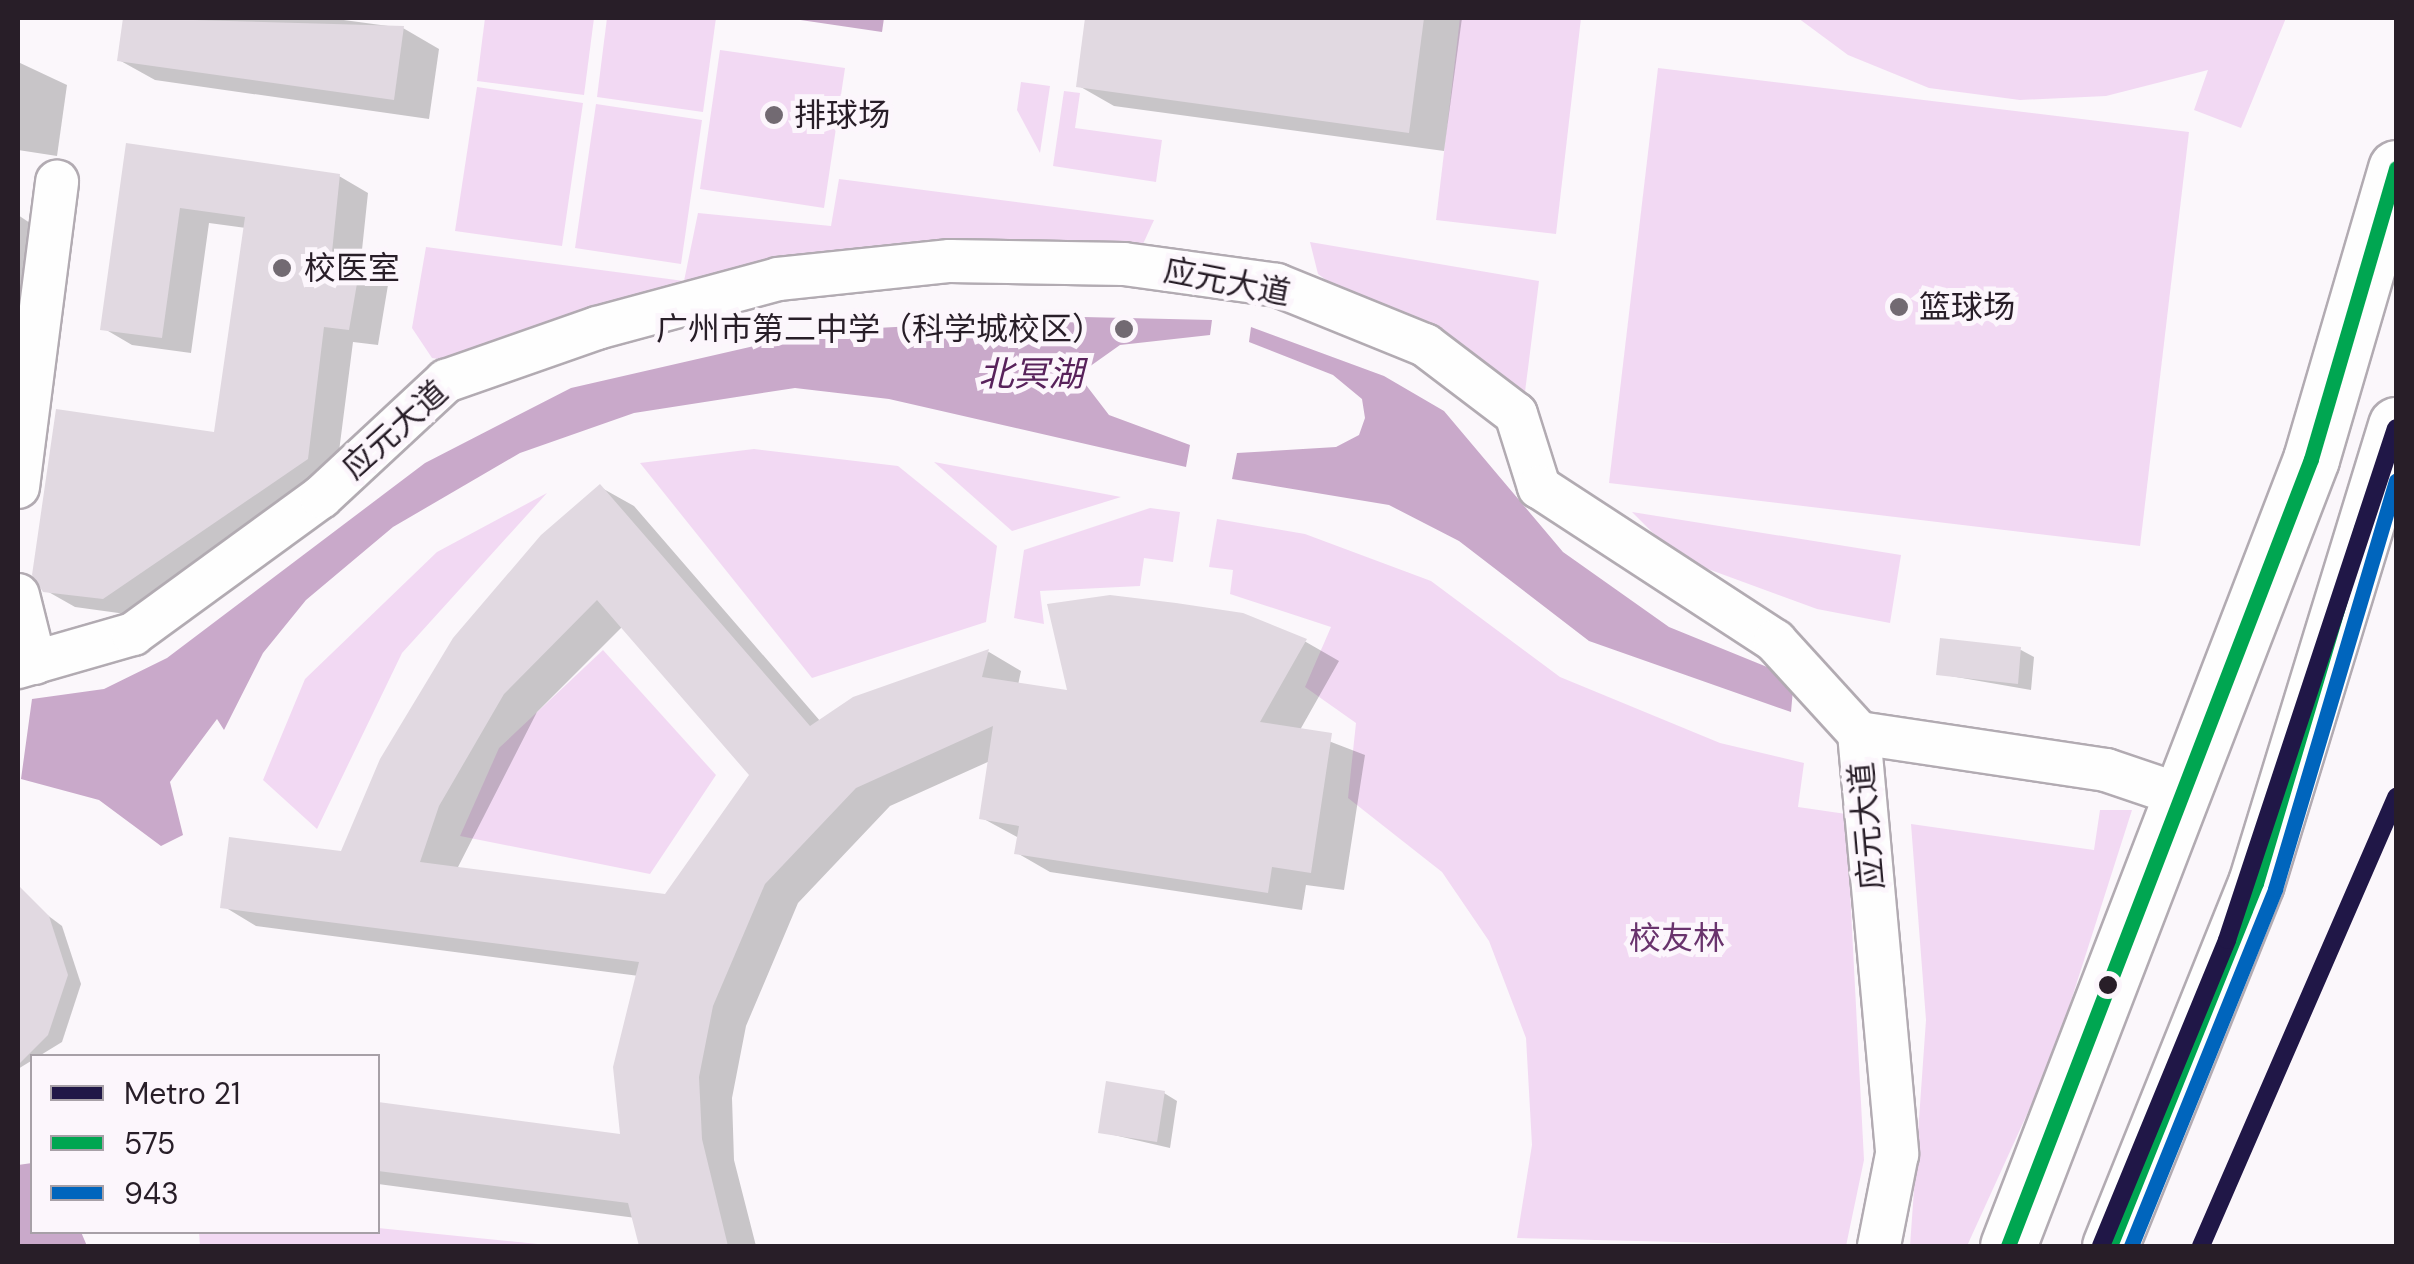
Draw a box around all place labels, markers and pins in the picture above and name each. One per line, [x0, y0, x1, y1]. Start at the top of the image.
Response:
place label: 排球场 [794, 96, 890, 134]
marker: 排球场 [763, 104, 785, 126]
place label: 校医室 [304, 249, 400, 287]
marker: 校医室 [269, 255, 295, 281]
place label: 篮球场 [1919, 288, 2015, 326]
marker: 篮球场 [1888, 296, 1910, 318]
place label: 广州市第二中学（科学城校区） [656, 310, 1104, 348]
marker: 广州市第二中学（科学城校区） [1113, 318, 1135, 340]
unlabelled marker [2098, 975, 2118, 995]

